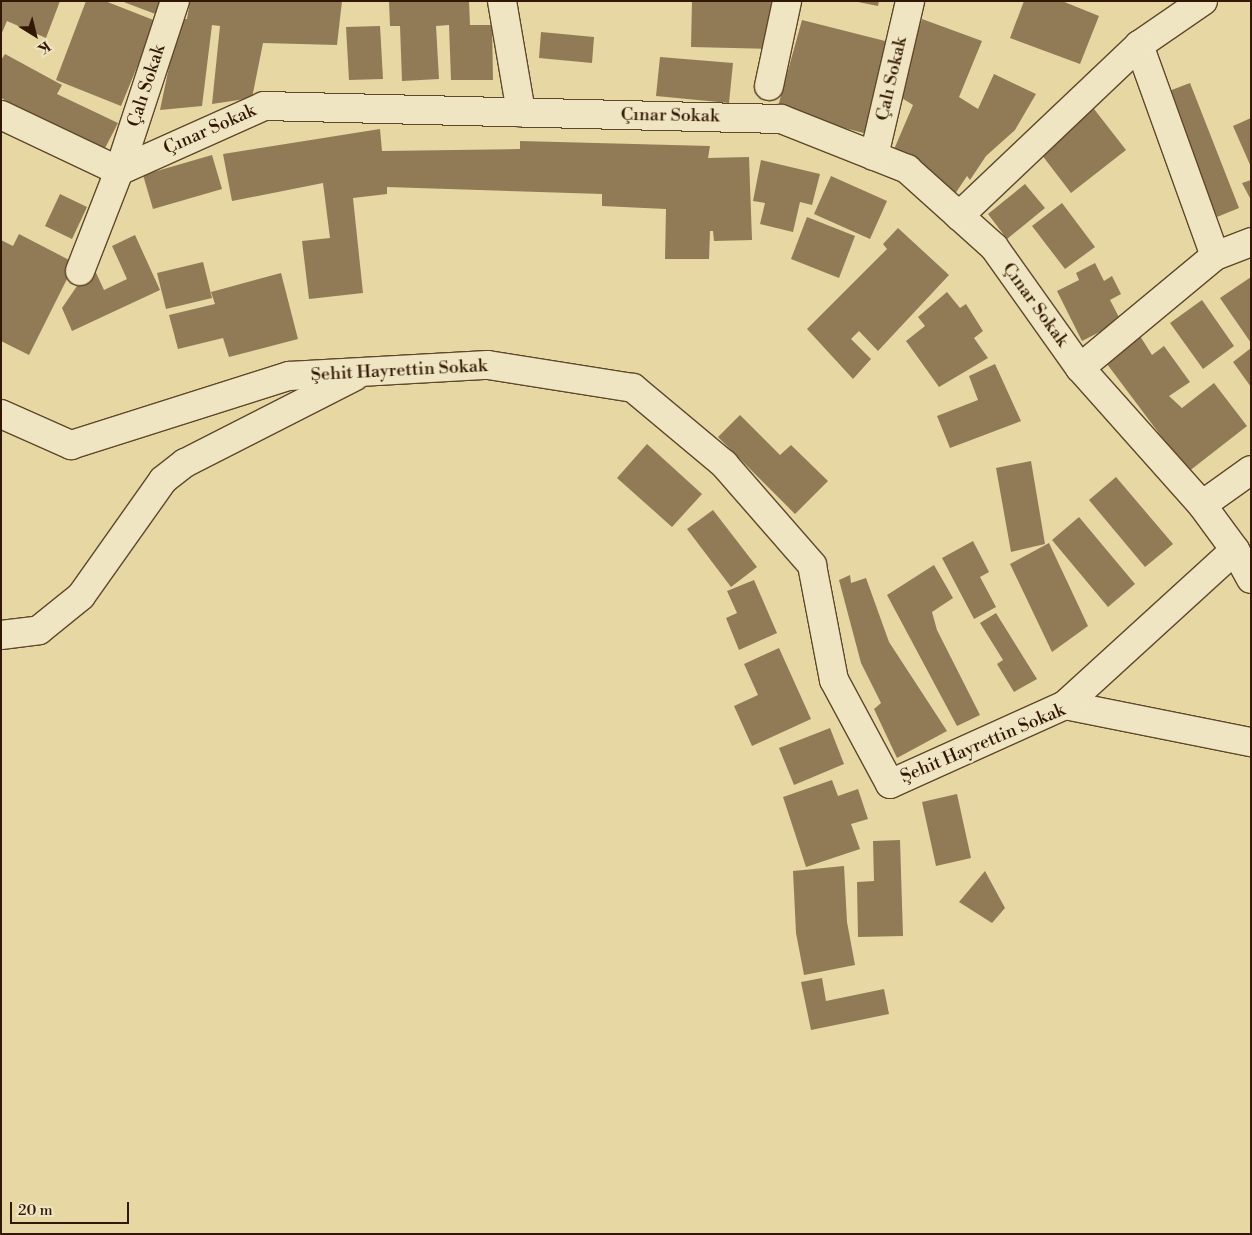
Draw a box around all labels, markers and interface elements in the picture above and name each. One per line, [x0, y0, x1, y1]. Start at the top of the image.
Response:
north arrow [10, 10, 60, 60]
street label: Çalı Sokak [872, 35, 912, 123]
text: K [34, 37, 54, 58]
street label: Çalı Sokak [124, 42, 170, 130]
street label: Çınar Sokak [161, 100, 259, 160]
street label: Çınar Sokak [621, 104, 719, 128]
street label: Çınar Sokak [997, 259, 1073, 351]
street label: Şehit Hayrettin Sokak [310, 356, 488, 386]
street label: Şehit Hayrettin Sokak [897, 700, 1069, 788]
scale bar [12, 1192, 131, 1224]
text: 20 m [18, 1201, 53, 1220]

